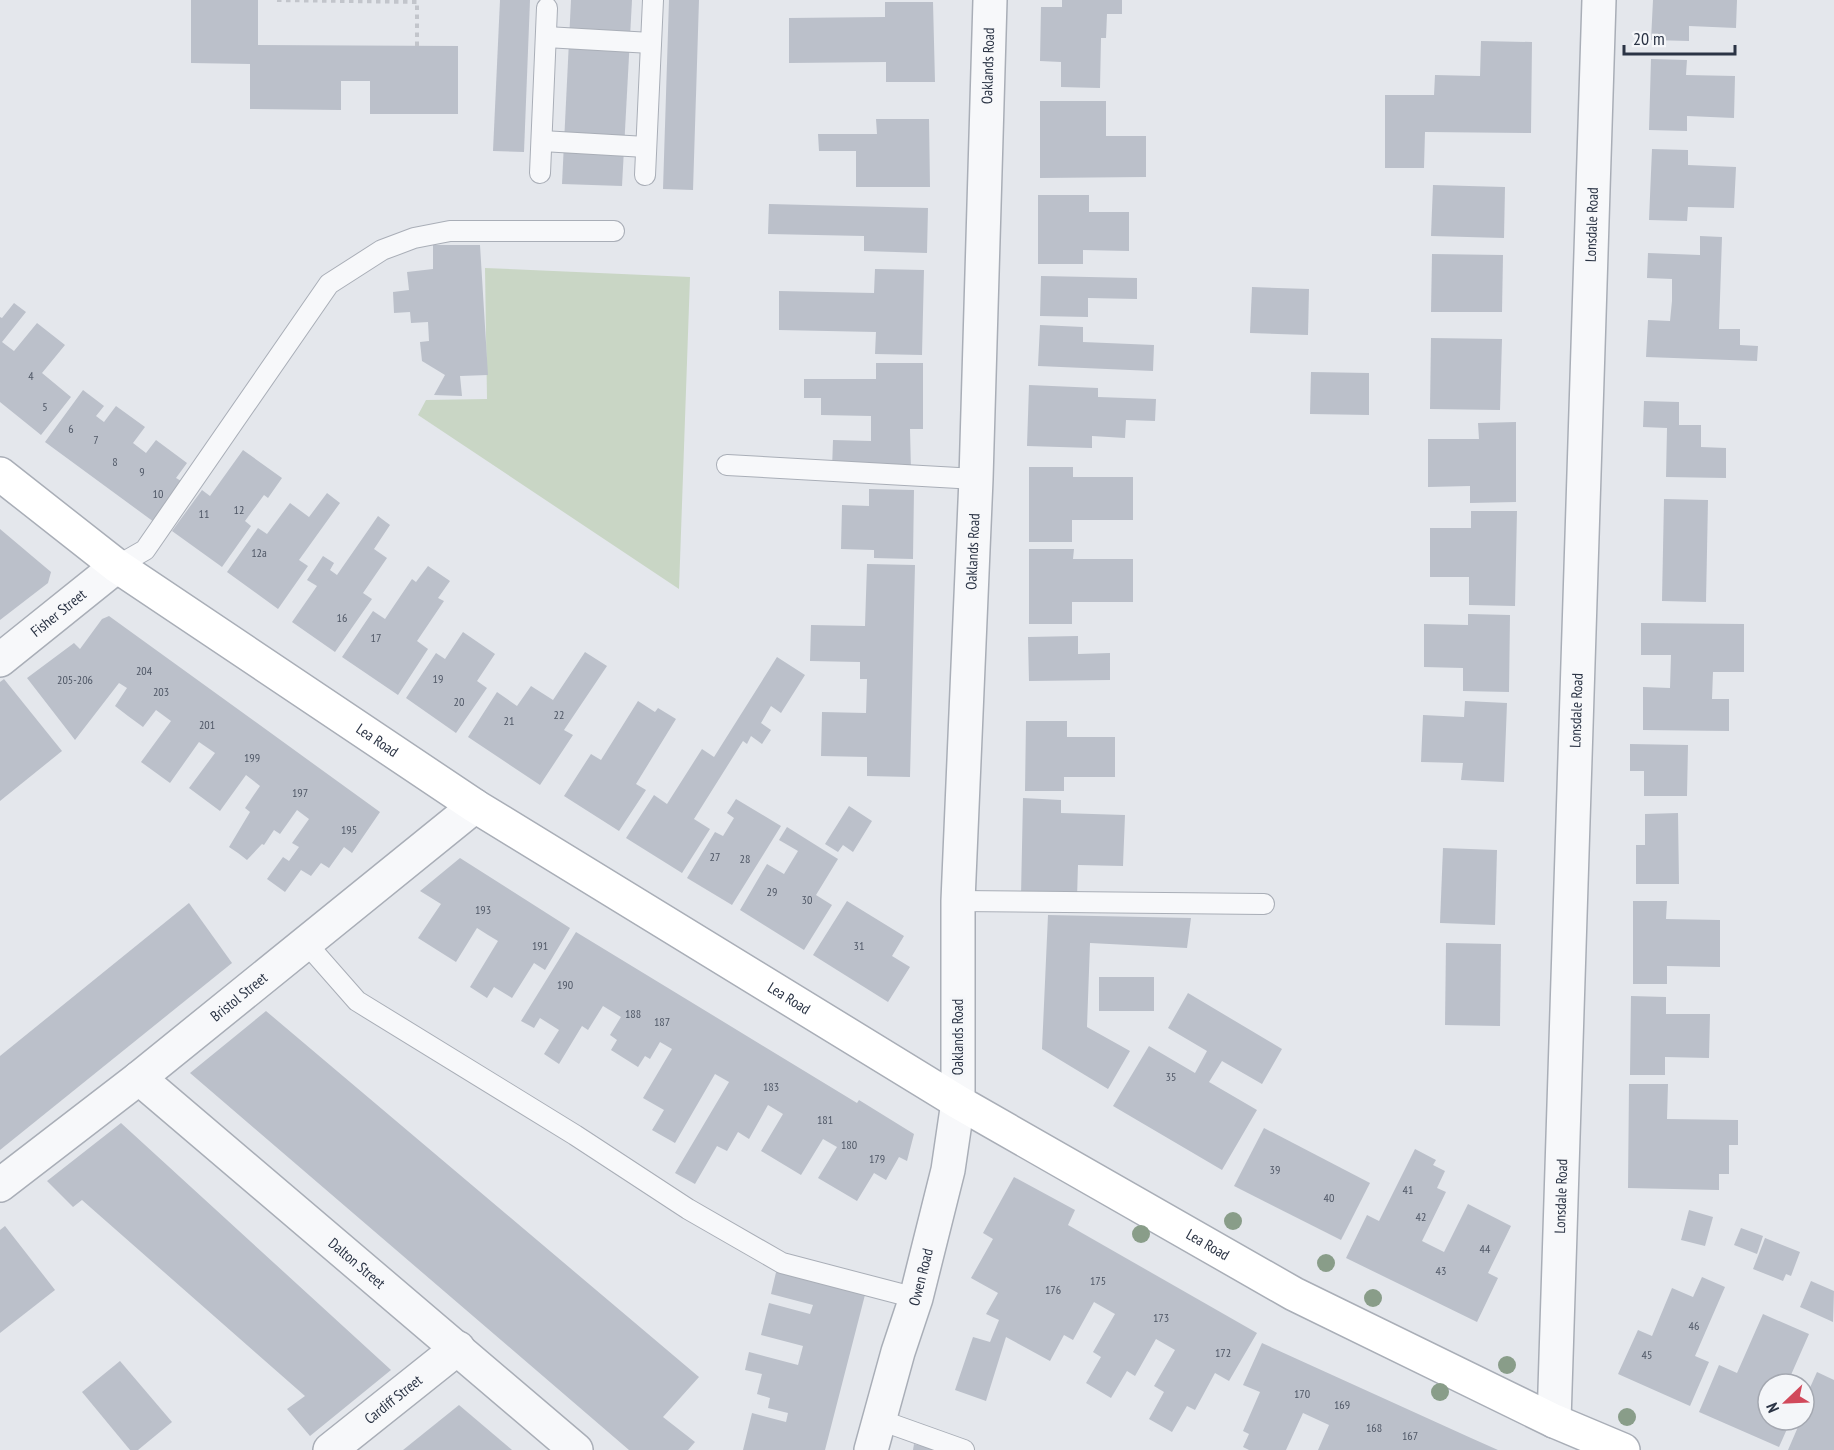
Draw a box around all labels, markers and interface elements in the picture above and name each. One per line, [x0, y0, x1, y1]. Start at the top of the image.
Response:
scale bar [1624, 18, 1735, 56]
street label: Oaklands Road [977, 27, 998, 104]
text: 20 m [1633, 27, 1665, 50]
street label: Lonsdale Road [1581, 187, 1602, 262]
house number: 4 [28, 368, 34, 383]
house number: 5 [42, 399, 48, 414]
house number: 6 [68, 421, 74, 436]
house number: 7 [93, 432, 99, 447]
house number: 8 [112, 454, 118, 469]
house number: 9 [139, 464, 145, 479]
house number: 10 [153, 486, 163, 501]
house number: 12 [234, 502, 244, 517]
house number: 11 [199, 506, 209, 521]
street label: Oaklands Road [961, 513, 984, 590]
house number: 12a [251, 545, 267, 560]
street label: Fisher Street [27, 585, 90, 641]
house number: 16 [337, 610, 347, 625]
house number: 17 [371, 630, 381, 645]
house number: 204 [136, 663, 153, 678]
house number: 19 [433, 671, 443, 686]
house number: 205-206 [57, 672, 93, 687]
street label: Lonsdale Road [1565, 673, 1587, 748]
house number: 203 [153, 684, 169, 699]
house number: 20 [454, 694, 464, 709]
house number: 22 [554, 707, 564, 722]
house number: 21 [504, 713, 514, 728]
house number: 201 [199, 717, 215, 732]
street label: Lea Road [353, 719, 402, 761]
house number: 199 [244, 750, 260, 765]
house number: 197 [292, 785, 308, 800]
house number: 195 [341, 822, 357, 837]
house number: 27 [710, 849, 720, 864]
house number: 28 [740, 851, 750, 866]
house number: 29 [767, 884, 777, 899]
house number: 30 [802, 892, 812, 907]
house number: 193 [475, 902, 491, 917]
house number: 191 [532, 938, 548, 953]
house number: 31 [854, 938, 864, 953]
street label: Bristol Street [206, 968, 271, 1025]
house number: 190 [557, 977, 573, 992]
street label: Lea Road [764, 978, 814, 1018]
street label: Oaklands Road [948, 999, 967, 1075]
house number: 188 [625, 1006, 641, 1021]
house number: 187 [654, 1014, 670, 1029]
house number: 35 [1166, 1069, 1176, 1084]
house number: 183 [763, 1079, 779, 1094]
house number: 181 [817, 1112, 833, 1127]
house number: 180 [841, 1137, 857, 1152]
house number: 179 [869, 1151, 885, 1166]
street label: Lonsdale Road [1550, 1158, 1571, 1234]
house number: 39 [1270, 1162, 1280, 1177]
house number: 41 [1403, 1182, 1413, 1197]
house number: 40 [1324, 1190, 1334, 1205]
house number: 42 [1416, 1209, 1426, 1224]
street label: Lea Road [1183, 1224, 1233, 1264]
street label: Dalton Street [325, 1233, 389, 1293]
house number: 44 [1480, 1241, 1491, 1256]
street label: Owen Road [904, 1246, 937, 1308]
house number: 43 [1436, 1263, 1446, 1278]
house number: 175 [1090, 1273, 1106, 1288]
house number: 176 [1045, 1282, 1061, 1297]
house number: 173 [1153, 1310, 1169, 1325]
house number: 46 [1689, 1318, 1699, 1333]
house number: 172 [1215, 1345, 1231, 1360]
house number: 45 [1642, 1347, 1652, 1362]
street label: Cardiff Street [360, 1370, 426, 1428]
north arrow [1756, 1372, 1816, 1432]
house number: 170 [1294, 1386, 1310, 1401]
house number: 169 [1334, 1397, 1350, 1412]
text: N [1761, 1400, 1783, 1416]
house number: 168 [1366, 1420, 1382, 1435]
house number: 167 [1402, 1428, 1418, 1443]

